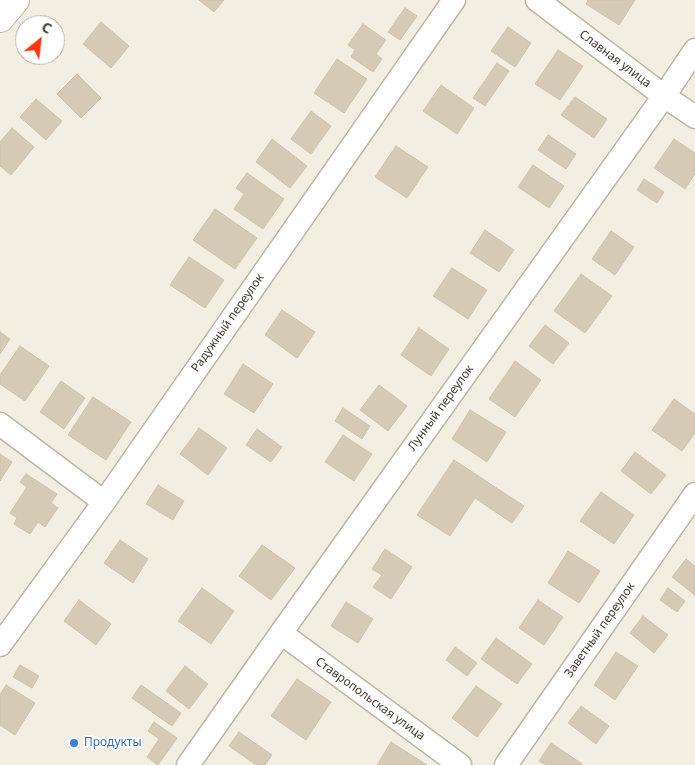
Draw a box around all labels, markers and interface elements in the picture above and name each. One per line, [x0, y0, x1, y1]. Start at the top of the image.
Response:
north arrow [15, 15, 65, 65]
text: С [38, 17, 56, 38]
street label: Славная улица [576, 27, 654, 91]
street label: Радужный переулок [189, 271, 267, 375]
street label: Лунный переулок [405, 362, 477, 454]
street label: Заветный переулок [562, 580, 638, 680]
street label: Ставропольская улица [312, 654, 428, 744]
place label: Продукты [84, 736, 142, 750]
marker: Продукты [68, 737, 80, 749]

